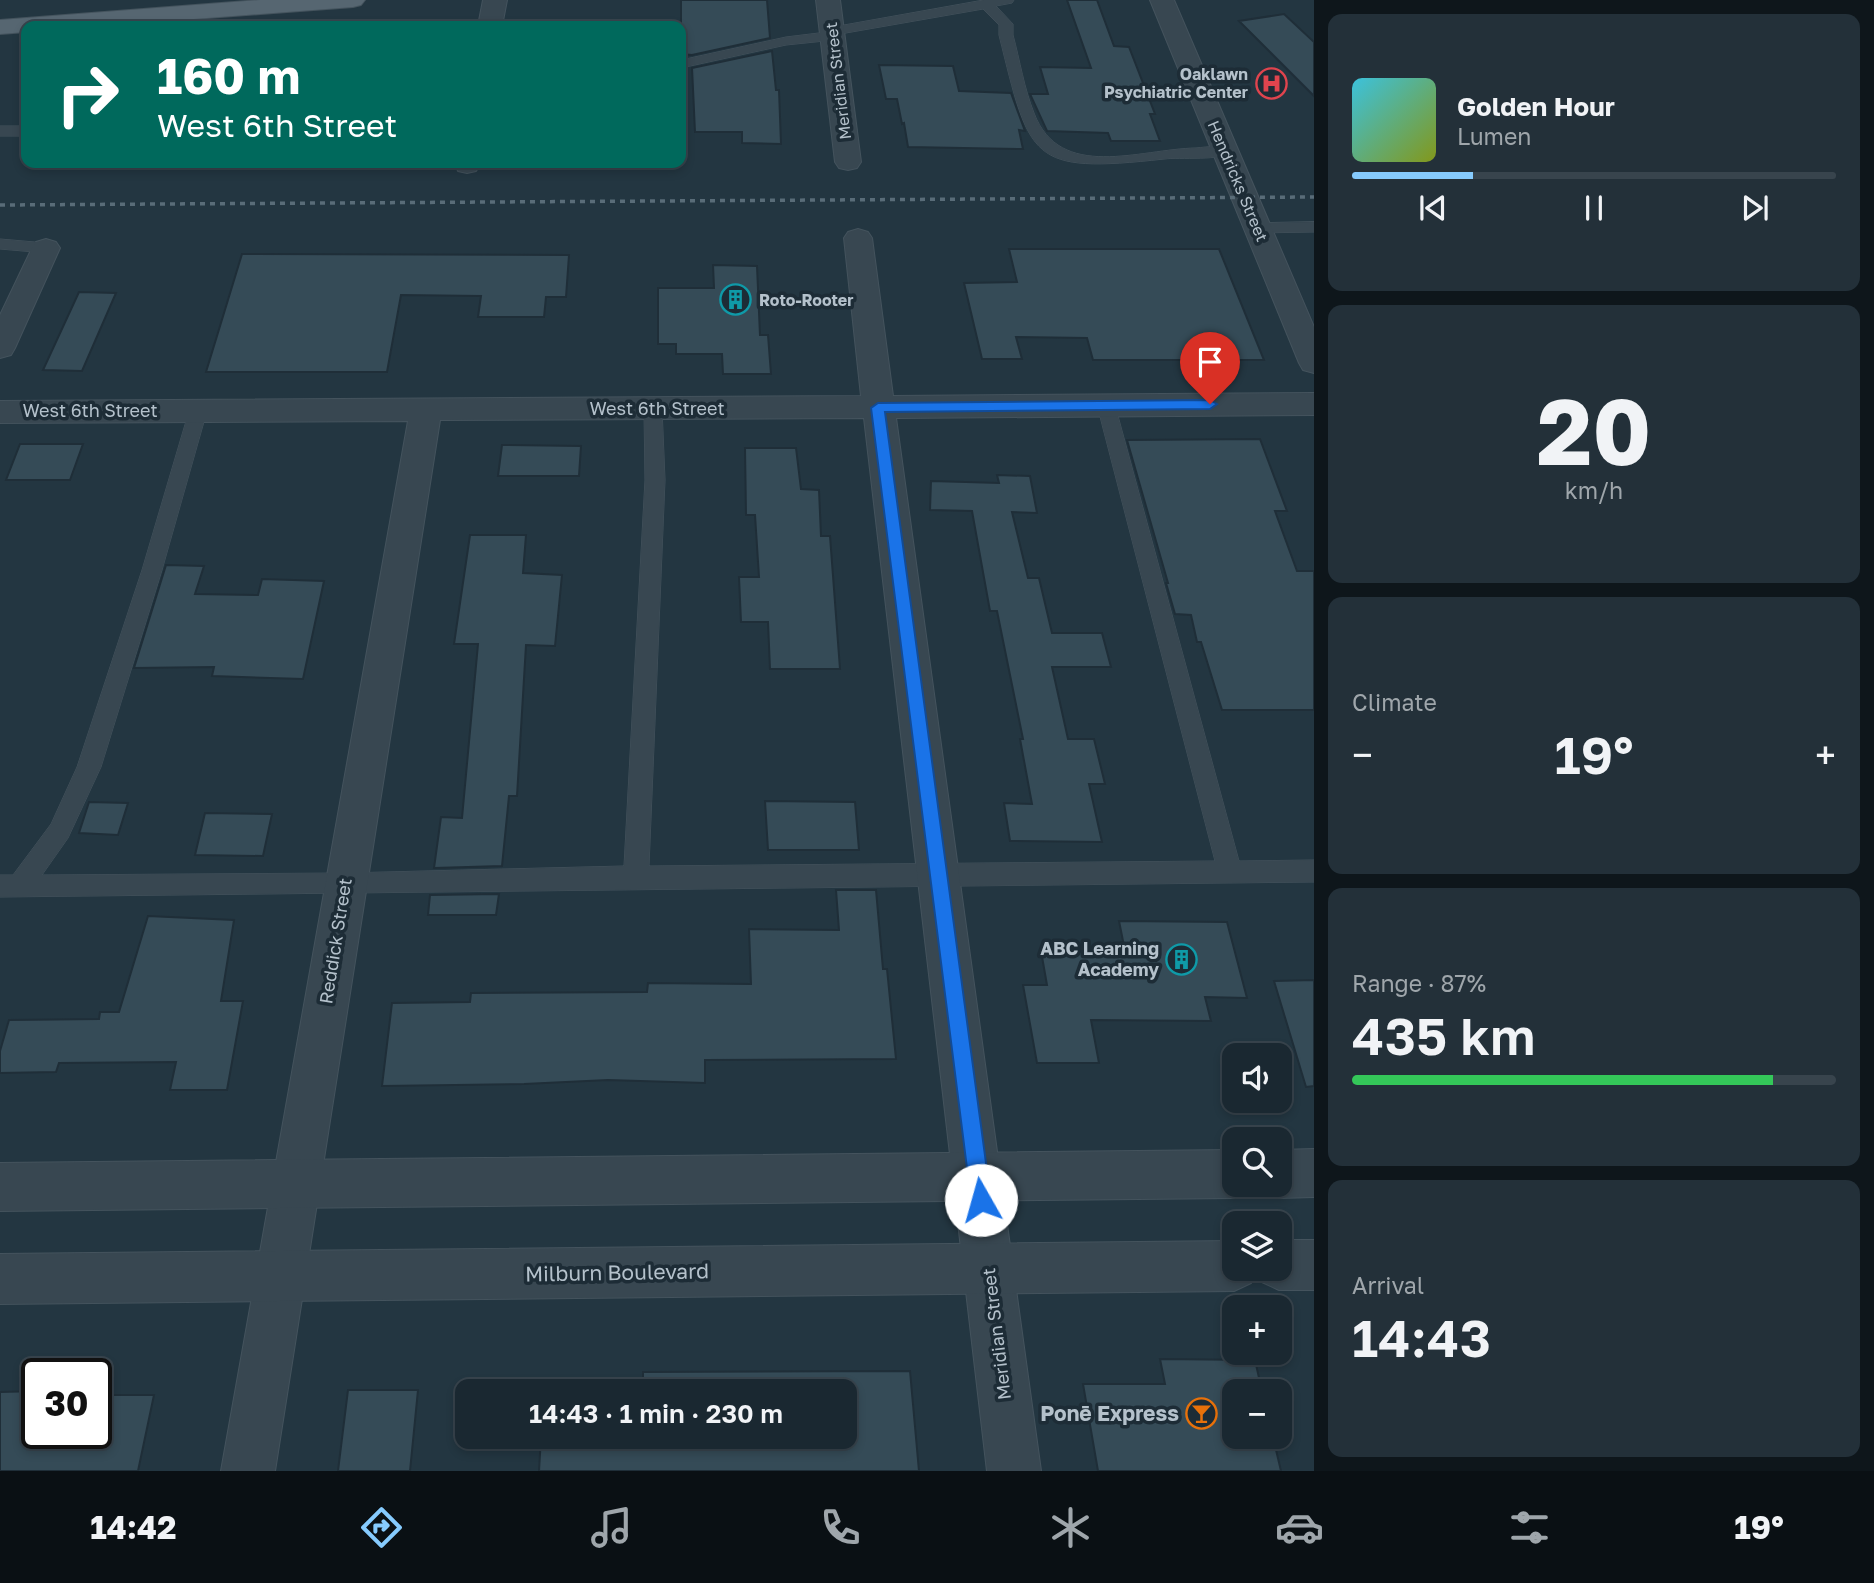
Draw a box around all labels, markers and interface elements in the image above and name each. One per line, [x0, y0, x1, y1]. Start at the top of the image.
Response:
street label: Meridian Street [821, 21, 855, 141]
text: 160 m [157, 46, 300, 105]
icon: right [42, 49, 133, 140]
place label: Oaklawn Psychiatric Center [1104, 64, 1248, 102]
hospital icon: Oaklawn Psychiatric Center [1254, 66, 1288, 100]
text: Golden Hour [1457, 91, 1615, 122]
text: West 6th Street [157, 106, 397, 144]
street label: Hendricks Street [1204, 118, 1272, 244]
text: Lumen [1457, 122, 1531, 150]
icon: previous [1414, 189, 1452, 227]
icon: pause [1575, 189, 1613, 227]
icon: next [1736, 189, 1774, 227]
building icon: Roto-Rooter [719, 283, 753, 317]
place label: Roto-Rooter [759, 290, 854, 310]
pin [1180, 332, 1240, 404]
icon: arrive [1191, 343, 1229, 381]
text: 20 [1537, 376, 1651, 485]
street label: West 6th Street [589, 397, 725, 419]
street label: West 6th Street [22, 399, 158, 421]
text: km/h [1565, 476, 1623, 504]
text: Climate [1352, 688, 1437, 716]
text: 19° [1555, 723, 1633, 785]
text: − [1352, 732, 1373, 777]
text: + [1815, 732, 1836, 777]
street label: Reddick Street [314, 876, 356, 1005]
place label: ABC Learning Academy [1040, 937, 1159, 980]
building icon: ABC Learning Academy [1165, 942, 1199, 976]
text: Range · 87% [1352, 969, 1486, 997]
text: 435 km [1352, 1004, 1536, 1066]
map controls [1222, 1043, 1292, 1449]
button: sound [1222, 1043, 1292, 1113]
button: search [1222, 1127, 1292, 1197]
position arrow [944, 1163, 1018, 1237]
button: layers [1222, 1211, 1292, 1281]
street label: Milburn Boulevard [525, 1257, 709, 1287]
street label: Meridian Street [977, 1267, 1015, 1401]
text: Arrival [1352, 1271, 1424, 1299]
button: + [1222, 1295, 1292, 1365]
text: 14:43 [1352, 1306, 1491, 1368]
speed limit sign: 30 [21, 1358, 112, 1449]
button: − [1222, 1379, 1292, 1449]
bar icon: Ponē Express [1185, 1397, 1219, 1431]
text: 14:43 · 1 min · 230 m [529, 1398, 783, 1429]
place label: Ponē Express [1040, 1400, 1179, 1426]
icon: directions [357, 1503, 406, 1552]
icon: music [587, 1503, 636, 1552]
icon: phone [816, 1503, 865, 1552]
icon: climate [1046, 1503, 1095, 1552]
icon: car [1275, 1503, 1324, 1552]
icon: filters [1505, 1503, 1554, 1552]
text: 14:42 [90, 1508, 177, 1546]
text: 19° [1734, 1508, 1784, 1546]

